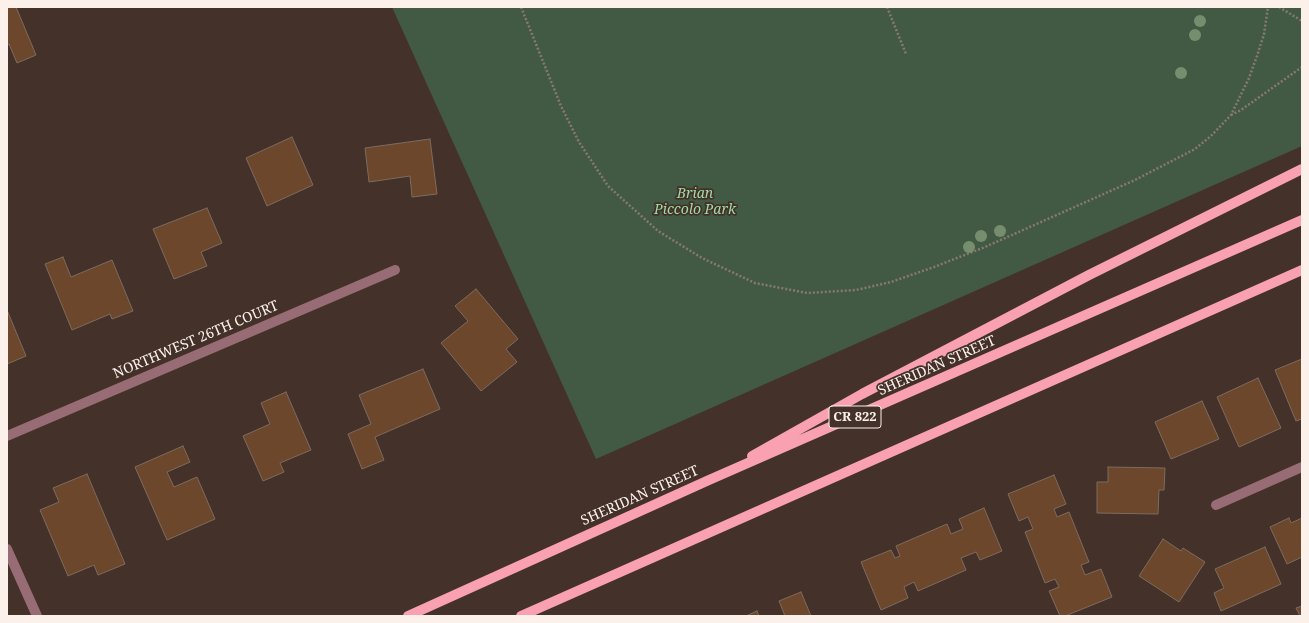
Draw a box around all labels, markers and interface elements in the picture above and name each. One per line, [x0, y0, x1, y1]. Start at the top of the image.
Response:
park label: Brian Piccolo Park [654, 186, 736, 218]
street label: NORTHWEST 26TH COURT [111, 297, 281, 383]
street label: SHERIDAN STREET [876, 333, 998, 399]
road number: CR 822 [829, 406, 881, 428]
street label: SHERIDAN STREET [579, 463, 701, 529]

